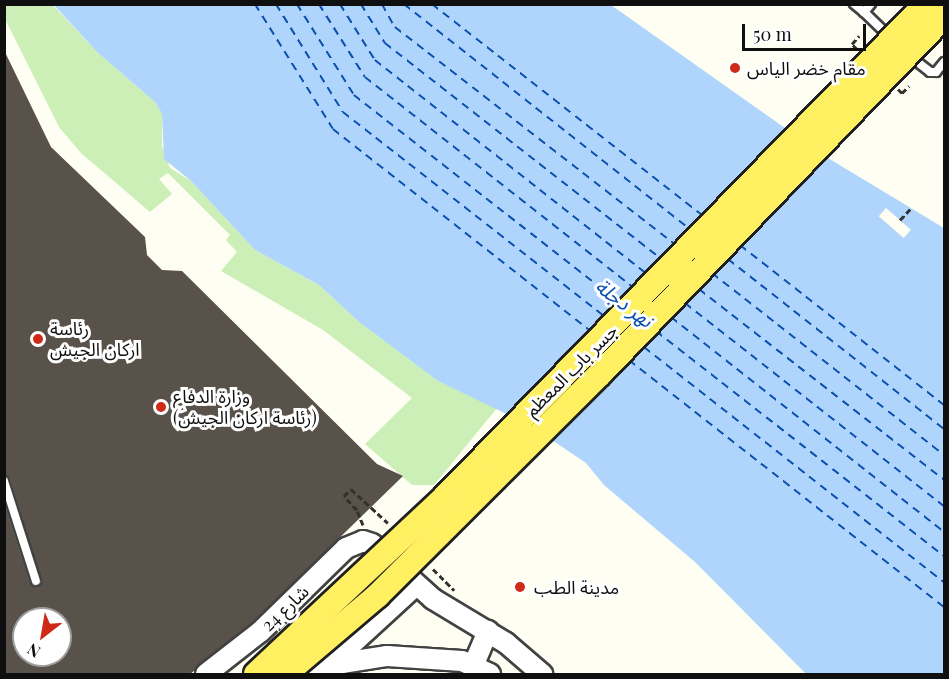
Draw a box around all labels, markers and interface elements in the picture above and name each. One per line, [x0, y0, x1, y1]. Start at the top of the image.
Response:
scale bar [745, 12, 870, 50]
text: 50 m [753, 22, 792, 46]
place label: مقام خضر الياس [747, 57, 866, 79]
marker: مقام خضر الياس [728, 61, 742, 75]
water label: نهر دجلة [592, 273, 658, 331]
place label: رئاسة اركان الجيش [50, 318, 140, 360]
street label: جسر باب المعظم [520, 319, 622, 421]
marker: رئاسة اركان الجيش [31, 332, 45, 346]
place label: وزارة الدفاع (رئاسة اركان الجيش) [173, 386, 317, 428]
marker: وزارة الدفاع (رئاسة اركان الجيش) [154, 400, 168, 414]
place label: مدينة الطب [534, 576, 619, 598]
marker: مدينة الطب [511, 578, 529, 596]
street label: شارع 24 [257, 580, 313, 636]
north arrow [12, 607, 72, 667]
text: N [23, 639, 44, 663]

